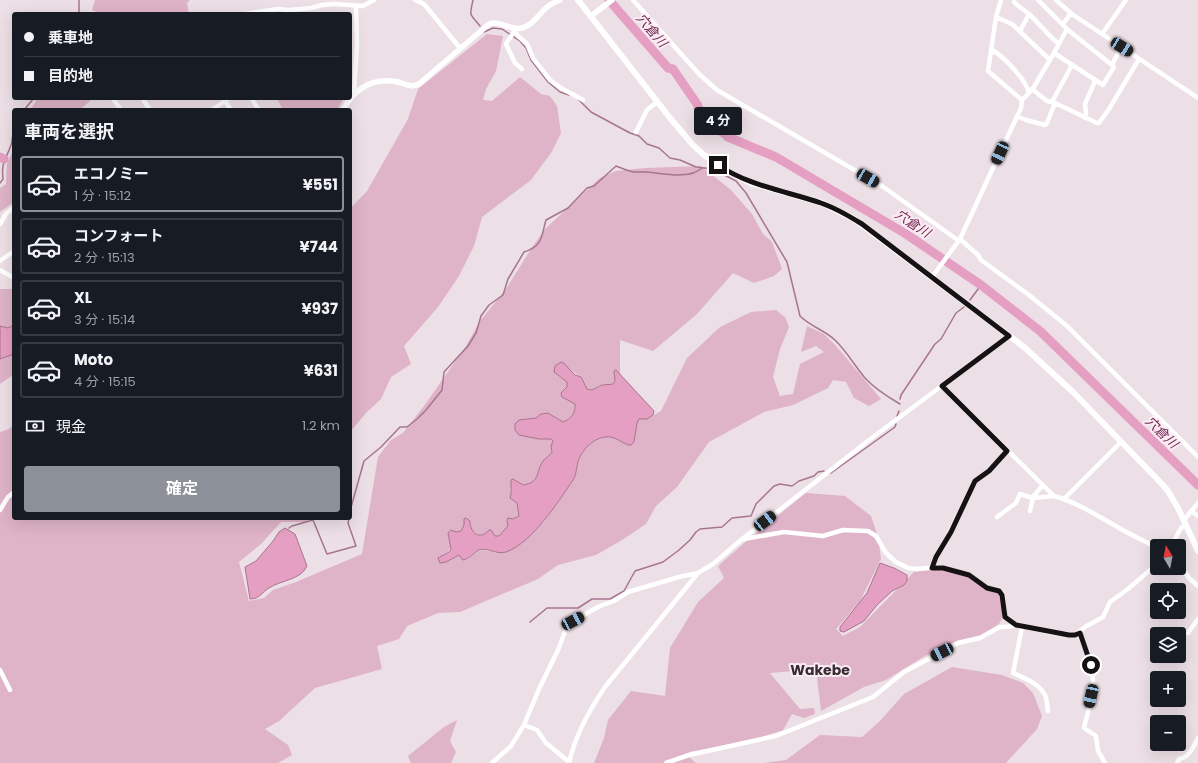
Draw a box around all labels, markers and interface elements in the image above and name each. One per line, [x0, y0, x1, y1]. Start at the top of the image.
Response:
water label: 穴倉川 [632, 9, 673, 53]
text: 乗車地 [48, 27, 93, 48]
car [1109, 36, 1135, 58]
text: 目的地 [48, 65, 93, 86]
callout: 4 分 [694, 107, 742, 135]
text: 4 分 [706, 111, 730, 130]
text: 車両を選択 [24, 119, 114, 144]
car [989, 140, 1011, 166]
route end [709, 156, 727, 174]
text: エコノミー [74, 163, 149, 184]
icon: car [26, 166, 62, 202]
car [855, 167, 881, 189]
text: ¥551 [303, 174, 338, 195]
text: 1 分 · 15:12 [74, 186, 131, 205]
water label: 穴倉川 [891, 205, 936, 243]
text: コンフォート [74, 225, 164, 246]
icon: car [26, 228, 62, 264]
text: ¥744 [300, 236, 338, 257]
text: 2 分 · 15:13 [74, 248, 135, 267]
text: XL [74, 287, 92, 308]
icon: car [26, 290, 62, 326]
text: ¥937 [302, 298, 338, 319]
text: 3 分 · 15:14 [74, 310, 135, 329]
text: Moto [74, 349, 113, 370]
icon: car [26, 352, 62, 388]
text: ¥631 [304, 360, 338, 381]
text: 4 分 · 15:15 [74, 372, 136, 391]
water label: 穴倉川 [1141, 412, 1184, 454]
icon: cash [24, 415, 46, 437]
text: 現金 [56, 416, 86, 437]
text: 1.2 km [302, 416, 340, 435]
button: 確定 [24, 466, 340, 512]
car [752, 509, 778, 533]
north arrow [1150, 539, 1186, 575]
map controls [1150, 539, 1186, 751]
button: locate [1150, 583, 1186, 619]
car [560, 610, 586, 632]
button: layers [1150, 627, 1186, 663]
car [929, 641, 955, 663]
route start [1082, 656, 1100, 674]
district label: Wakebe [790, 660, 850, 680]
button: + [1150, 671, 1186, 707]
car [1083, 683, 1099, 709]
button: − [1150, 715, 1186, 751]

